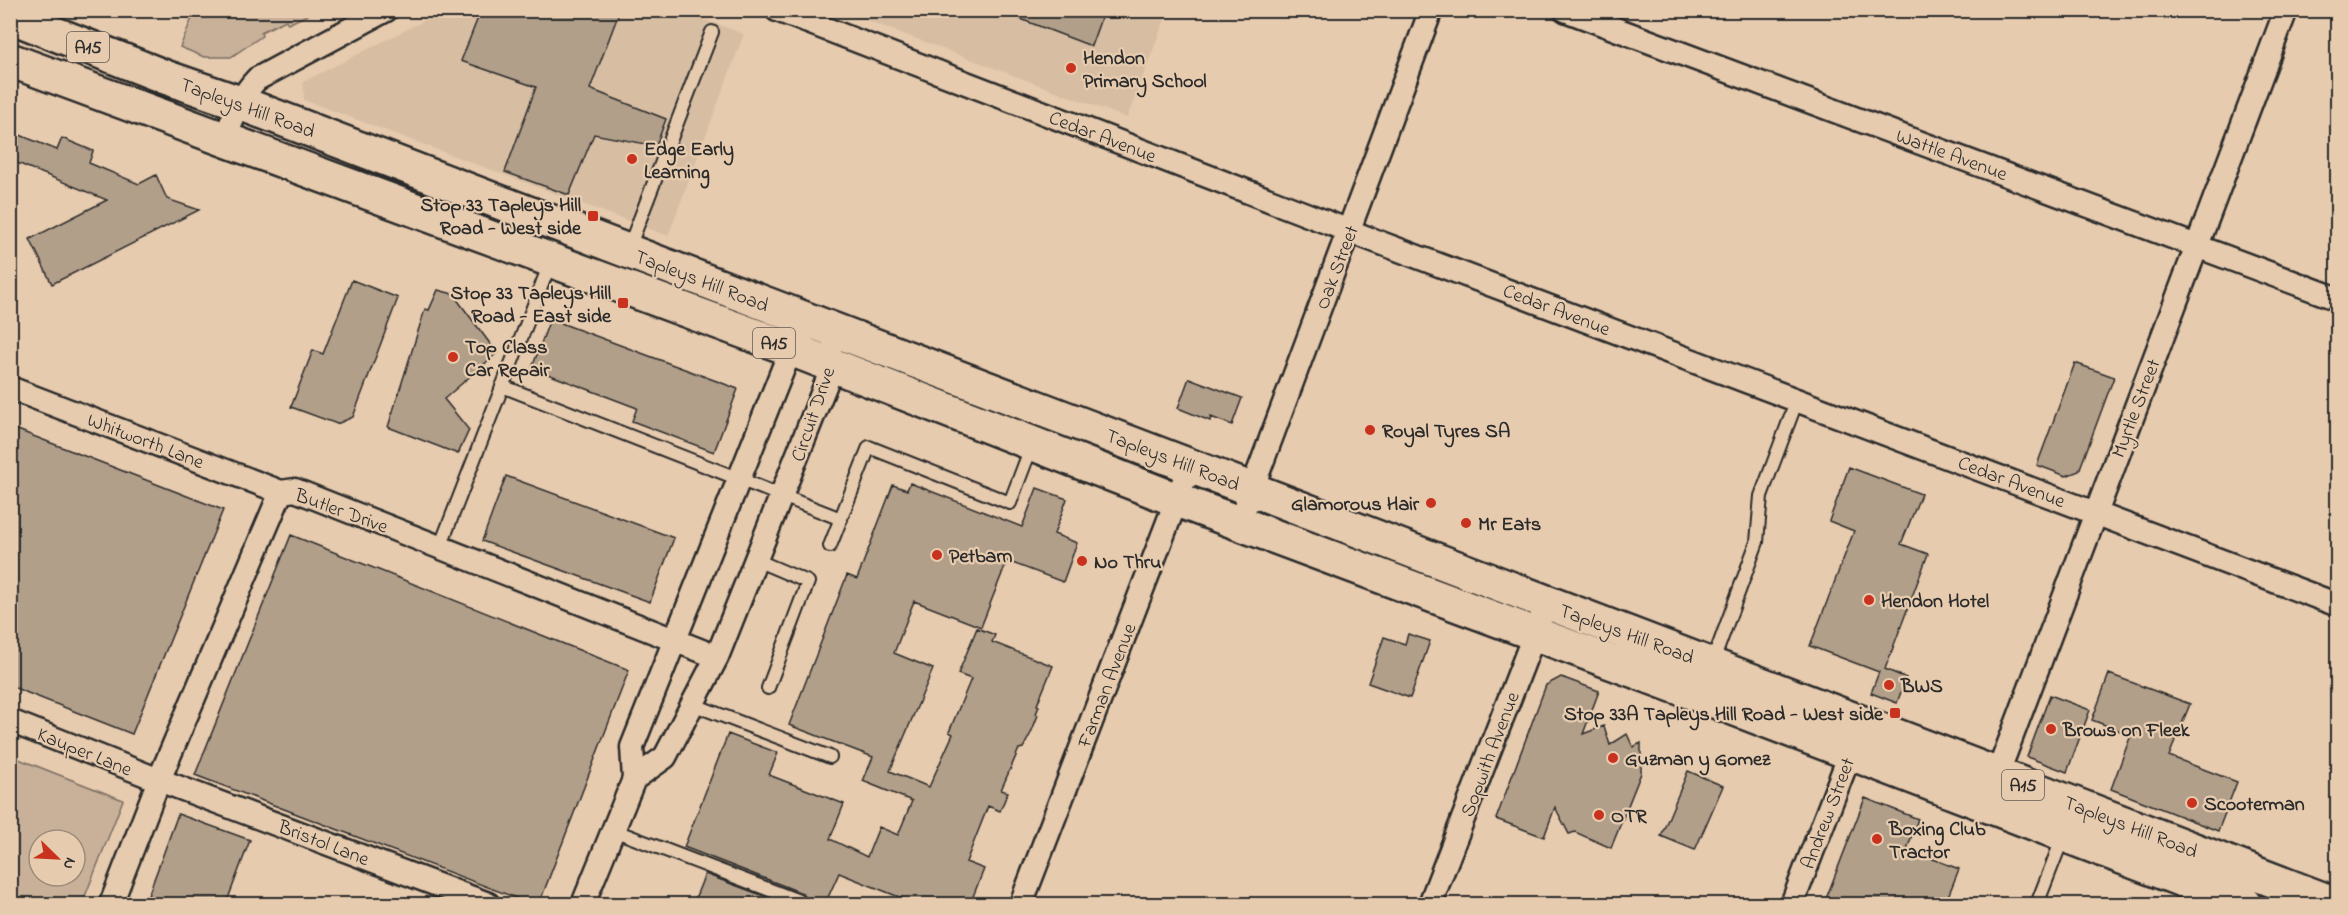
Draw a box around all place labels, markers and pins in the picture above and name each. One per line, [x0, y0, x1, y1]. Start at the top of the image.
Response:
place label: Hendon Primary School [1083, 45, 1207, 98]
marker: Hendon Primary School [1064, 61, 1078, 75]
place label: Edge Early Learning [644, 136, 734, 189]
marker: Edge Early Learning [625, 152, 639, 166]
place label: Stop 33 Tapleys Hill Road - West side [421, 192, 582, 244]
marker: Stop 33 Tapleys Hill Road - West side [586, 209, 600, 223]
place label: Stop 33 Tapleys Hill Road - East side [451, 280, 612, 332]
marker: Stop 33 Tapleys Hill Road - East side [616, 296, 630, 310]
place label: Top Class Car Repair [465, 334, 550, 386]
marker: Top Class Car Repair [446, 350, 460, 364]
place label: Royal Tyres SA [1382, 418, 1510, 448]
marker: Royal Tyres SA [1363, 423, 1377, 437]
place label: Glamorous Hair [1291, 491, 1420, 520]
marker: Glamorous Hair [1424, 496, 1438, 510]
place label: Mr Eats [1478, 511, 1541, 540]
marker: Mr Eats [1459, 516, 1473, 530]
place label: Petbarn [949, 543, 1013, 572]
marker: Petbarn [930, 548, 944, 562]
place label: No Thru [1094, 549, 1161, 578]
marker: No Thru [1075, 554, 1089, 568]
place label: Hendon Hotel [1881, 588, 1989, 617]
marker: Hendon Hotel [1862, 593, 1876, 607]
place label: BWS [1900, 673, 1943, 702]
marker: BWS [1882, 678, 1896, 692]
place label: Stop 33A Tapleys Hill Road - West side [1564, 701, 1884, 731]
marker: Stop 33A Tapleys Hill Road - West side [1888, 706, 1902, 720]
place label: Brows on Fleek [2062, 717, 2191, 746]
marker: Brows on Fleek [2044, 722, 2058, 736]
place label: Guzman y Gomez [1625, 746, 1771, 776]
marker: Guzman y Gomez [1606, 751, 1620, 765]
place label: Scooterman [2204, 791, 2305, 820]
marker: Scooterman [2185, 796, 2199, 810]
place label: OTR [1611, 803, 1648, 832]
marker: OTR [1592, 808, 1606, 822]
place label: Boxing Club Tractor [1888, 816, 1986, 868]
marker: Boxing Club Tractor [1870, 832, 1884, 846]

